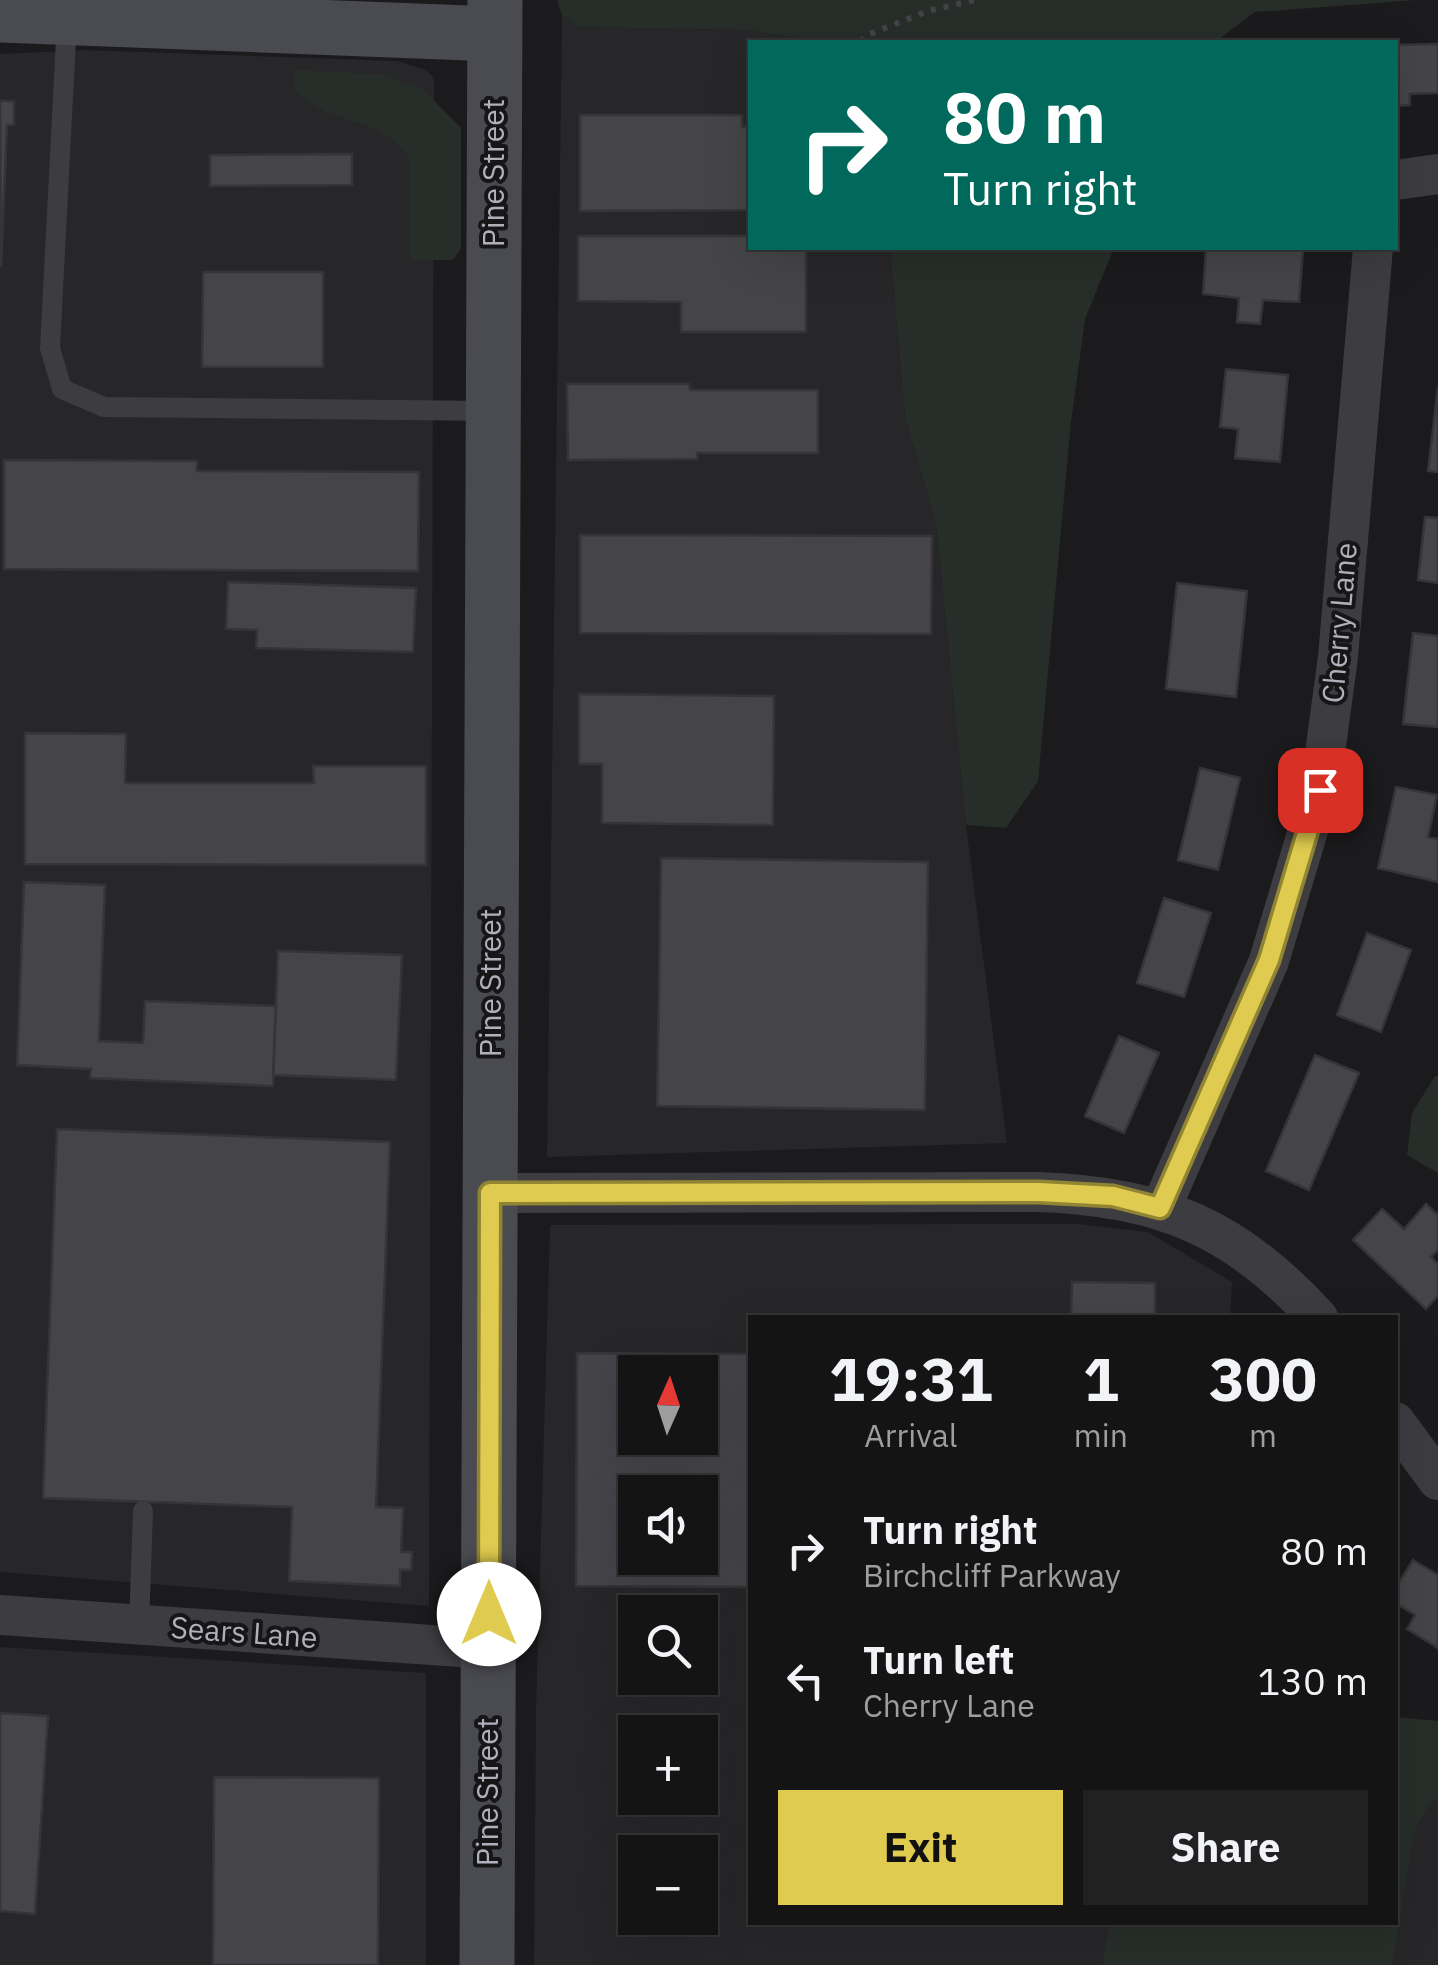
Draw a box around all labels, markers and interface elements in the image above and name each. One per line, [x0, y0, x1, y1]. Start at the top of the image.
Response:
text: 80 m [943, 71, 1106, 162]
icon: right [778, 80, 908, 210]
street label: Pine Street [473, 99, 512, 247]
text: Turn right [943, 159, 1138, 217]
street label: Cherry Lane [1312, 541, 1365, 705]
pin [1278, 748, 1363, 833]
icon: arrive [1293, 763, 1348, 818]
street label: Pine Street [470, 909, 509, 1057]
text: 19:31 [829, 1339, 993, 1418]
text: 1 [1083, 1339, 1119, 1418]
text: 300 [1209, 1339, 1317, 1418]
north arrow [618, 1355, 718, 1455]
map controls [618, 1355, 718, 1935]
text: Arrival [864, 1414, 958, 1456]
text: min [1074, 1414, 1128, 1456]
text: m [1249, 1414, 1277, 1456]
button: sound [618, 1475, 718, 1575]
text: Turn right [863, 1505, 1038, 1554]
icon: right [778, 1523, 833, 1578]
text: 80 m [1280, 1526, 1368, 1575]
text: Birchcliff Parkway [863, 1554, 1121, 1596]
position arrow [437, 1562, 541, 1666]
button: search [618, 1595, 718, 1695]
street label: Sears Lane [169, 1607, 319, 1656]
text: Turn left [863, 1635, 1014, 1684]
icon: left [778, 1653, 833, 1708]
text: 130 m [1257, 1656, 1368, 1705]
text: Cherry Lane [863, 1684, 1035, 1726]
button: + [618, 1715, 718, 1815]
street label: Pine Street [467, 1718, 506, 1866]
button: Exit [778, 1790, 1063, 1905]
button: Share [1083, 1790, 1368, 1905]
button: − [618, 1835, 718, 1935]

